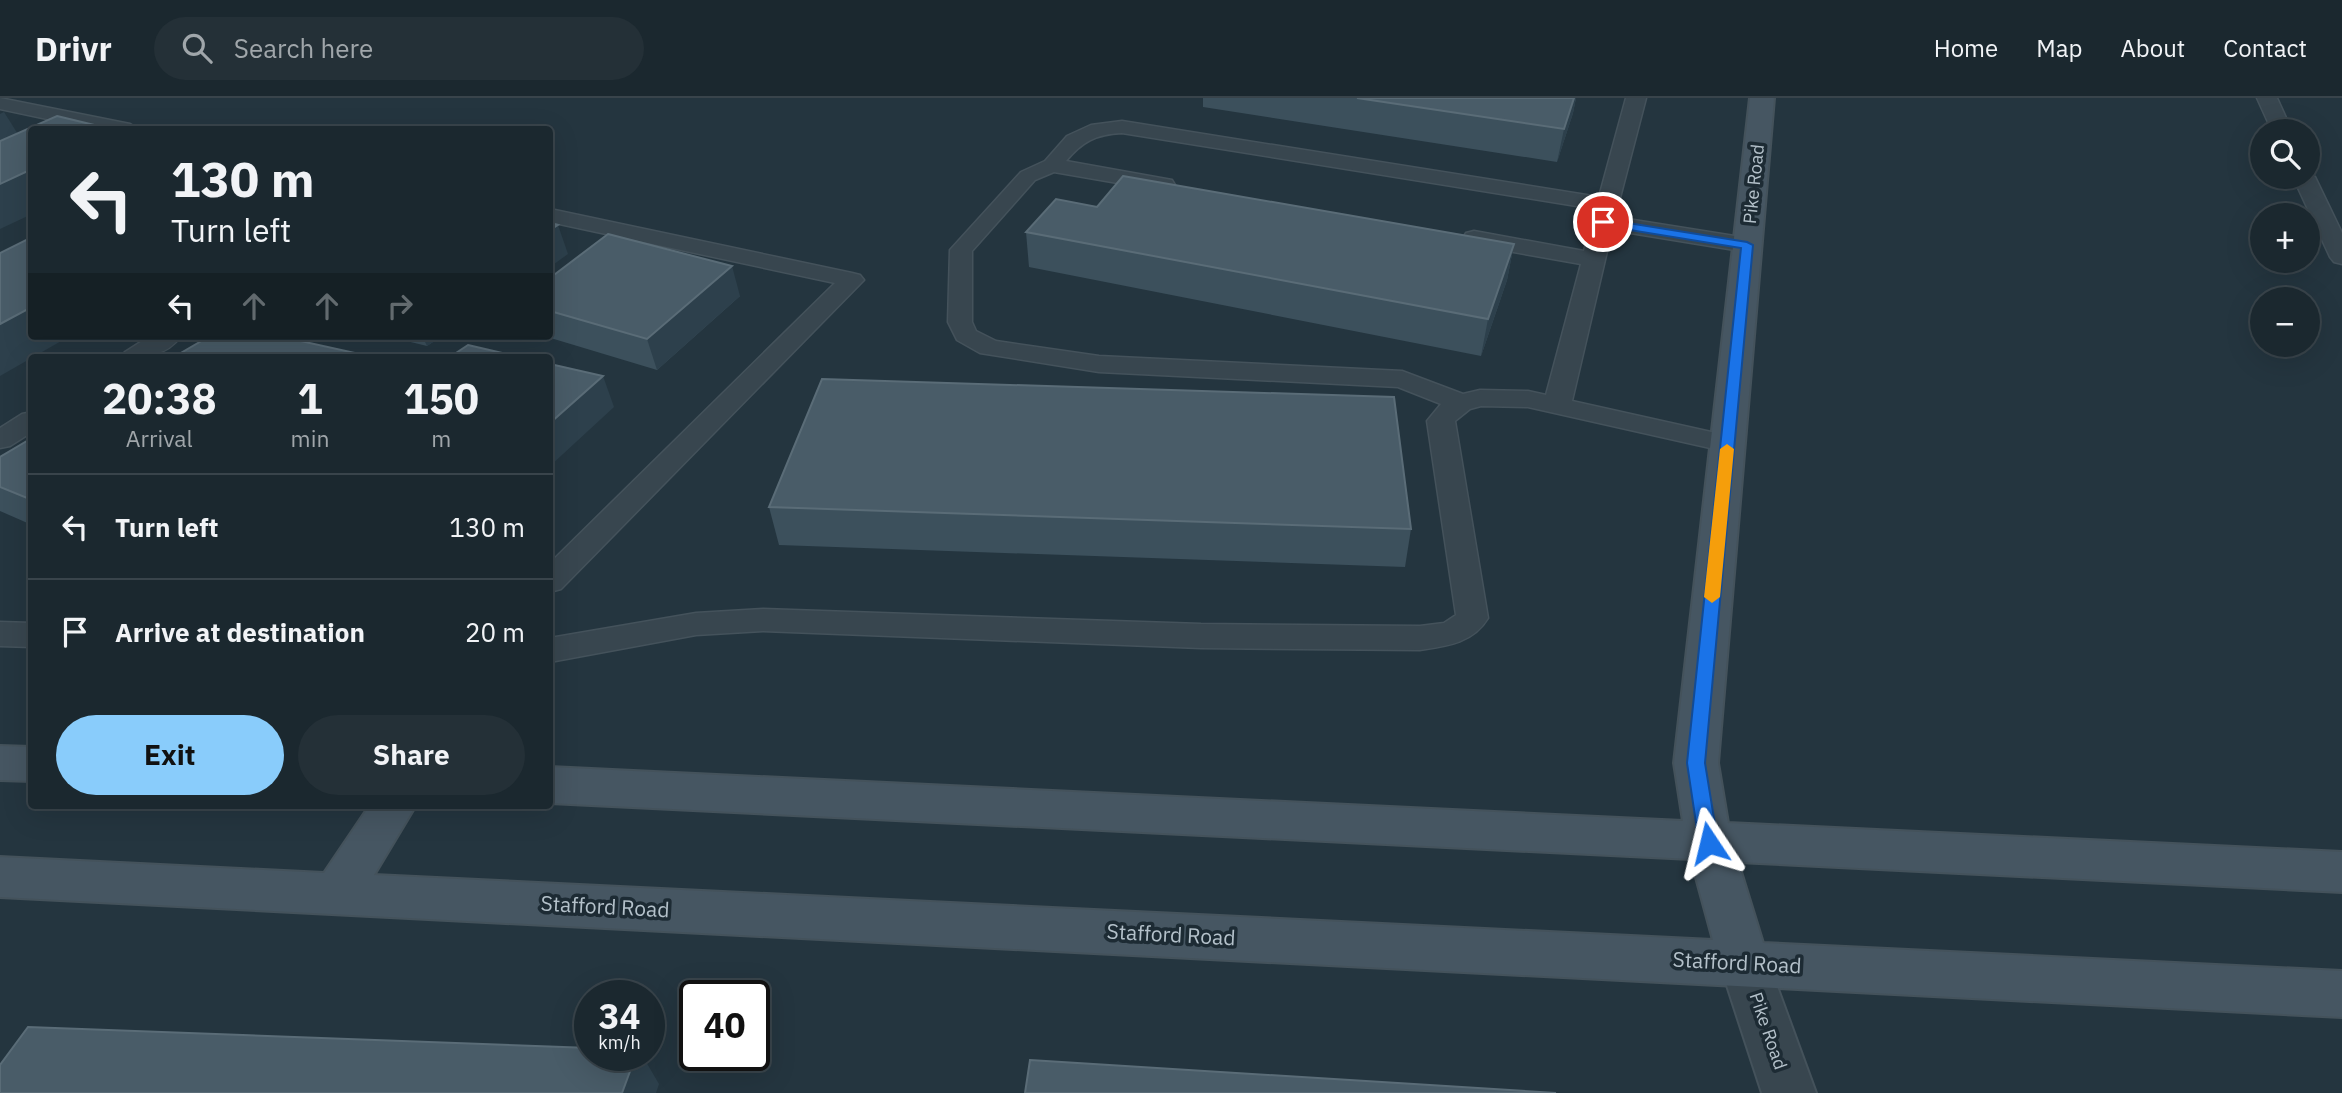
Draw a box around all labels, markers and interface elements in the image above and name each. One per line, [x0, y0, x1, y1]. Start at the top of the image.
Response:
search box [154, 17, 644, 80]
text: Drivr [35, 27, 112, 70]
icon: search [178, 29, 216, 67]
text: Search here [234, 31, 373, 65]
text: Home [1934, 32, 1998, 64]
text: Map [2036, 32, 2082, 64]
text: About [2120, 32, 2185, 64]
text: Contact [2223, 32, 2307, 64]
map controls [2250, 119, 2320, 357]
button: search [2250, 119, 2320, 189]
street label: Pike Road [1738, 143, 1769, 225]
text: 130 m [171, 147, 315, 210]
icon: left [56, 154, 147, 245]
pin [1573, 192, 1633, 252]
icon: arrive [1584, 203, 1622, 241]
button: + [2250, 203, 2320, 273]
text: Turn left [171, 209, 291, 251]
icon: left [162, 287, 200, 325]
icon: ahead [235, 287, 273, 325]
icon: ahead [308, 287, 346, 325]
icon: right [381, 287, 419, 325]
button: − [2250, 287, 2320, 357]
text: 20:38 [102, 371, 217, 426]
text: 1 [297, 371, 323, 426]
text: 150 [403, 371, 479, 426]
text: Arrival [126, 423, 193, 453]
text: min [291, 423, 329, 453]
text: m [431, 423, 451, 453]
icon: left [56, 508, 94, 546]
text: Turn left [115, 510, 218, 544]
text: 130 m [449, 510, 525, 544]
icon: arrive [56, 613, 94, 651]
text: Arrive at destination [115, 615, 365, 649]
text: 20 m [465, 615, 525, 649]
button: Exit [56, 715, 284, 795]
button: Share [298, 715, 525, 795]
position arrow [1672, 806, 1746, 880]
street label: Stafford Road [540, 889, 670, 923]
street label: Stafford Road [1106, 917, 1236, 951]
street label: Stafford Road [1672, 945, 1802, 979]
speed limit sign: 40 [679, 980, 770, 1071]
street label: Pike Road [1745, 989, 1792, 1072]
text: 34 [598, 993, 641, 1039]
text: km/h [598, 1031, 641, 1054]

